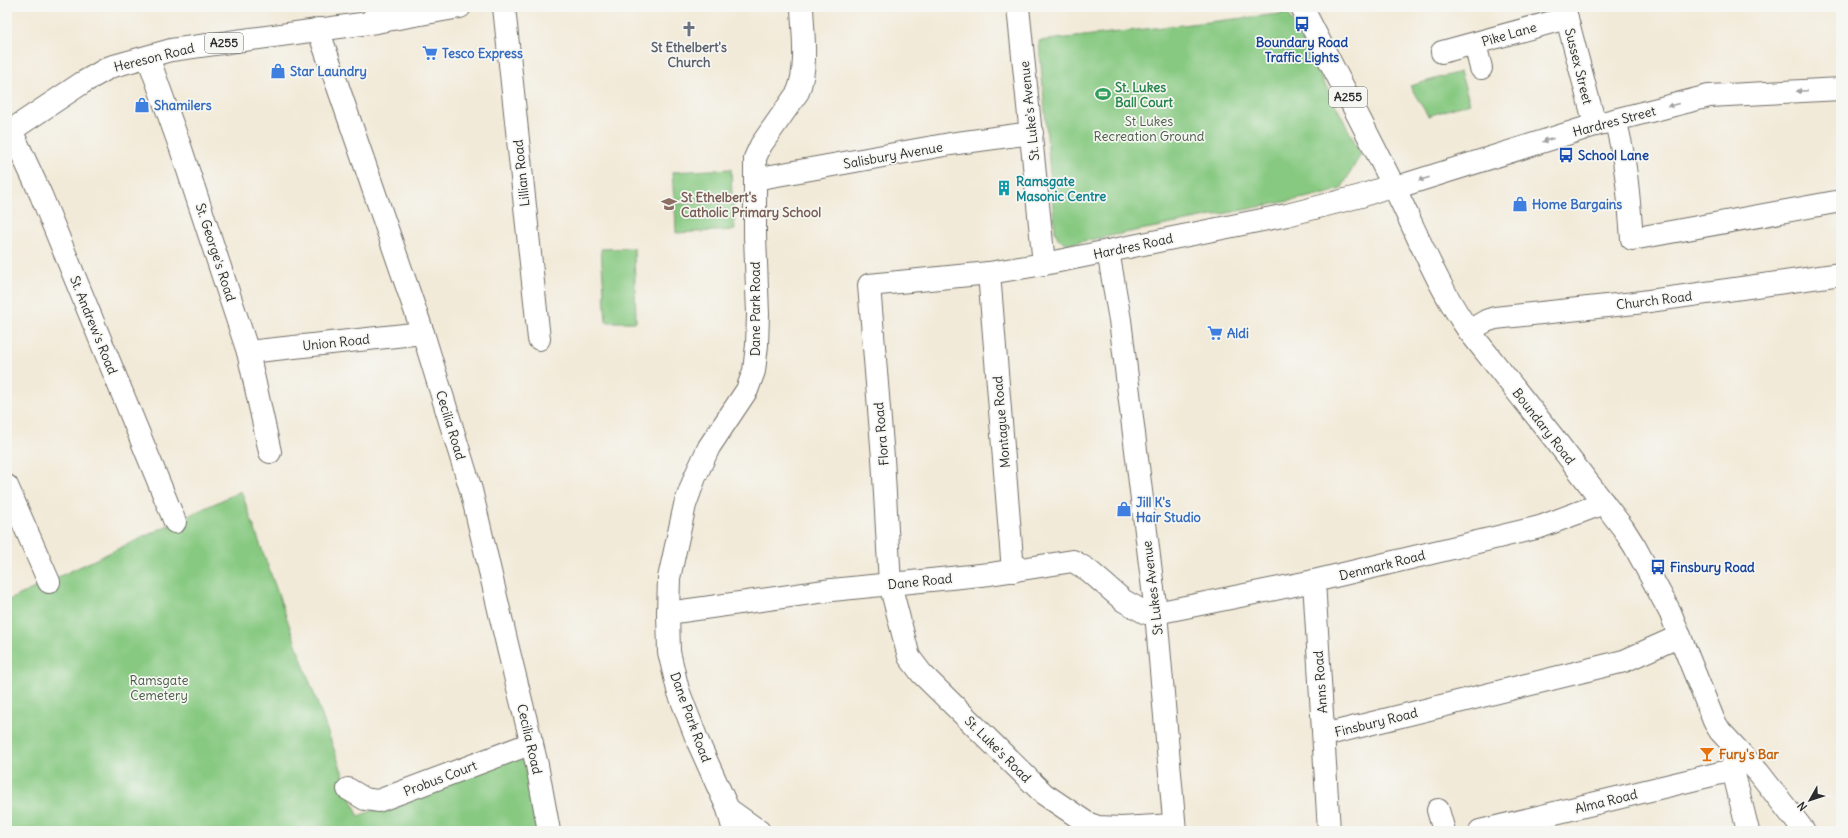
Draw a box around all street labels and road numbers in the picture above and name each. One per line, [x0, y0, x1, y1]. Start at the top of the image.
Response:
street label: Pike Lane [1480, 19, 1539, 50]
street label: Sussex Street [1561, 26, 1596, 107]
road number: A255 [205, 33, 243, 53]
street label: Hereson Road [112, 39, 197, 76]
street label: St. Luke's Avenue [1016, 60, 1043, 162]
road number: A255 [1329, 87, 1367, 107]
street label: Hardres Street [1571, 102, 1658, 141]
street label: Lillian Road [509, 138, 533, 207]
street label: Salisbury Avenue [842, 138, 944, 173]
street label: St. George's Road [192, 201, 240, 304]
street label: Hardres Road [1092, 230, 1175, 263]
street label: Dane Park Road [747, 261, 764, 356]
street label: St. Andrew's Road [66, 273, 121, 377]
street label: Church Road [1615, 287, 1693, 314]
street label: Union Road [302, 330, 371, 354]
street label: Montague Road [989, 375, 1014, 469]
street label: Boundary Road [1509, 385, 1579, 468]
street label: Cecilia Road [432, 388, 469, 462]
street label: Flora Road [870, 401, 893, 466]
street label: St Lukes Avenue [1138, 540, 1167, 636]
street label: Denmark Road [1337, 546, 1427, 584]
street label: Dane Road [887, 570, 953, 593]
street label: Anns Road [1310, 650, 1331, 714]
street label: Dane Park Road [666, 670, 715, 765]
street label: Cecilia Road [513, 702, 546, 776]
street label: Finsbury Road [1333, 704, 1420, 741]
street label: St. Luke's Road [961, 713, 1035, 786]
street label: Probus Court [401, 756, 480, 800]
street label: Alma Road [1573, 785, 1639, 817]

